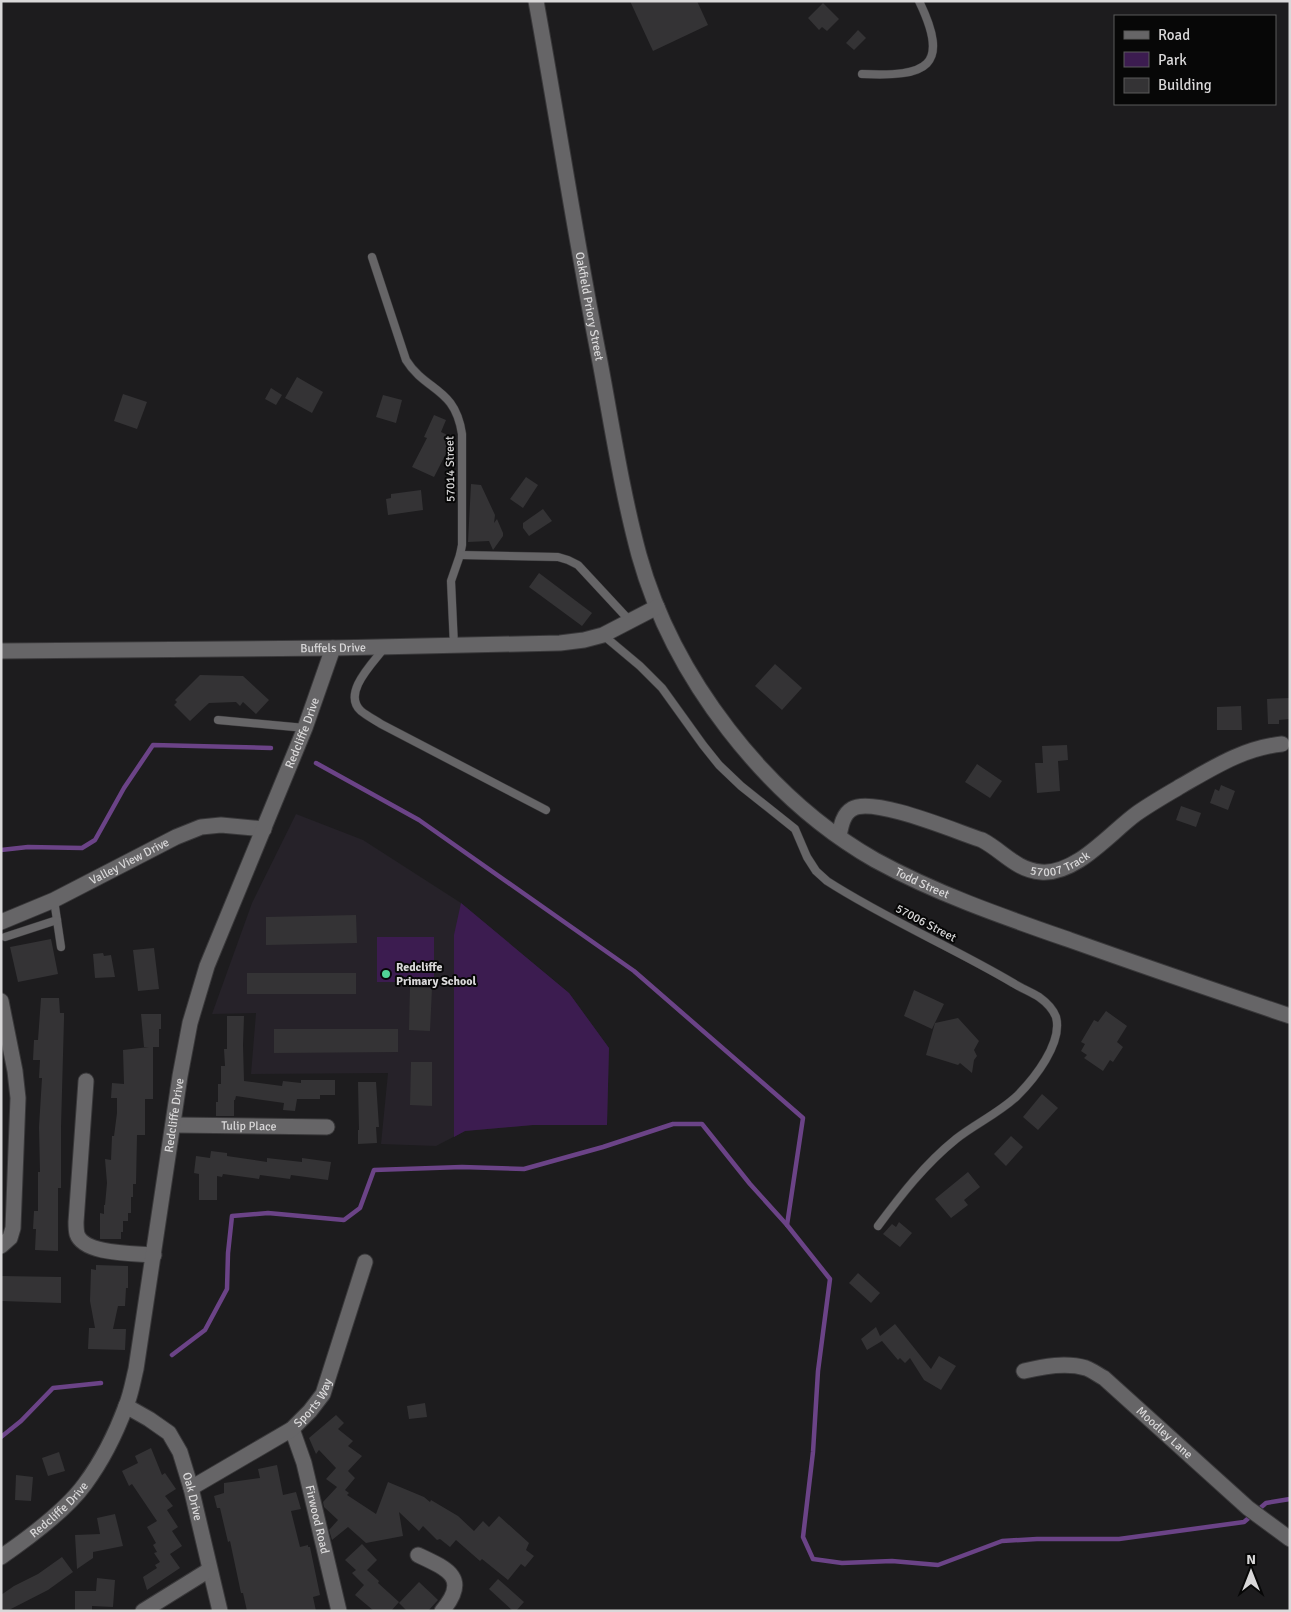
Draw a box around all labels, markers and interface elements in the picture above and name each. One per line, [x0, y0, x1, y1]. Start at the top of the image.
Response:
legend [1114, 15, 1276, 105]
text: Road [1158, 26, 1190, 44]
text: Park [1158, 51, 1187, 69]
text: Building [1158, 76, 1212, 94]
street label: Oakfield Priory Street [572, 251, 607, 362]
street label: 57014 Street [442, 436, 459, 502]
street label: Buffels Drive [300, 640, 366, 656]
street label: Redcliffe Drive [282, 696, 323, 771]
street label: Valley View Drive [87, 835, 172, 888]
street label: 57007 Track [1029, 848, 1093, 880]
street label: Todd Street [892, 865, 951, 902]
street label: 57006 Street [893, 901, 959, 946]
place label: Redcliffe Primary School [396, 960, 477, 989]
marker: Redcliffe Primary School [380, 968, 392, 980]
street label: Redcliffe Drive [162, 1077, 188, 1154]
street label: Tulip Place [221, 1119, 277, 1134]
street label: Sports Way [291, 1376, 336, 1431]
street label: Moodley Lane [1133, 1404, 1196, 1462]
street label: Oak Drive [179, 1471, 205, 1522]
street label: Redcliffe Drive [27, 1479, 92, 1541]
street label: Firwood Road [301, 1484, 332, 1555]
north arrow [1226, 1547, 1276, 1597]
text: N [1246, 1551, 1256, 1568]

